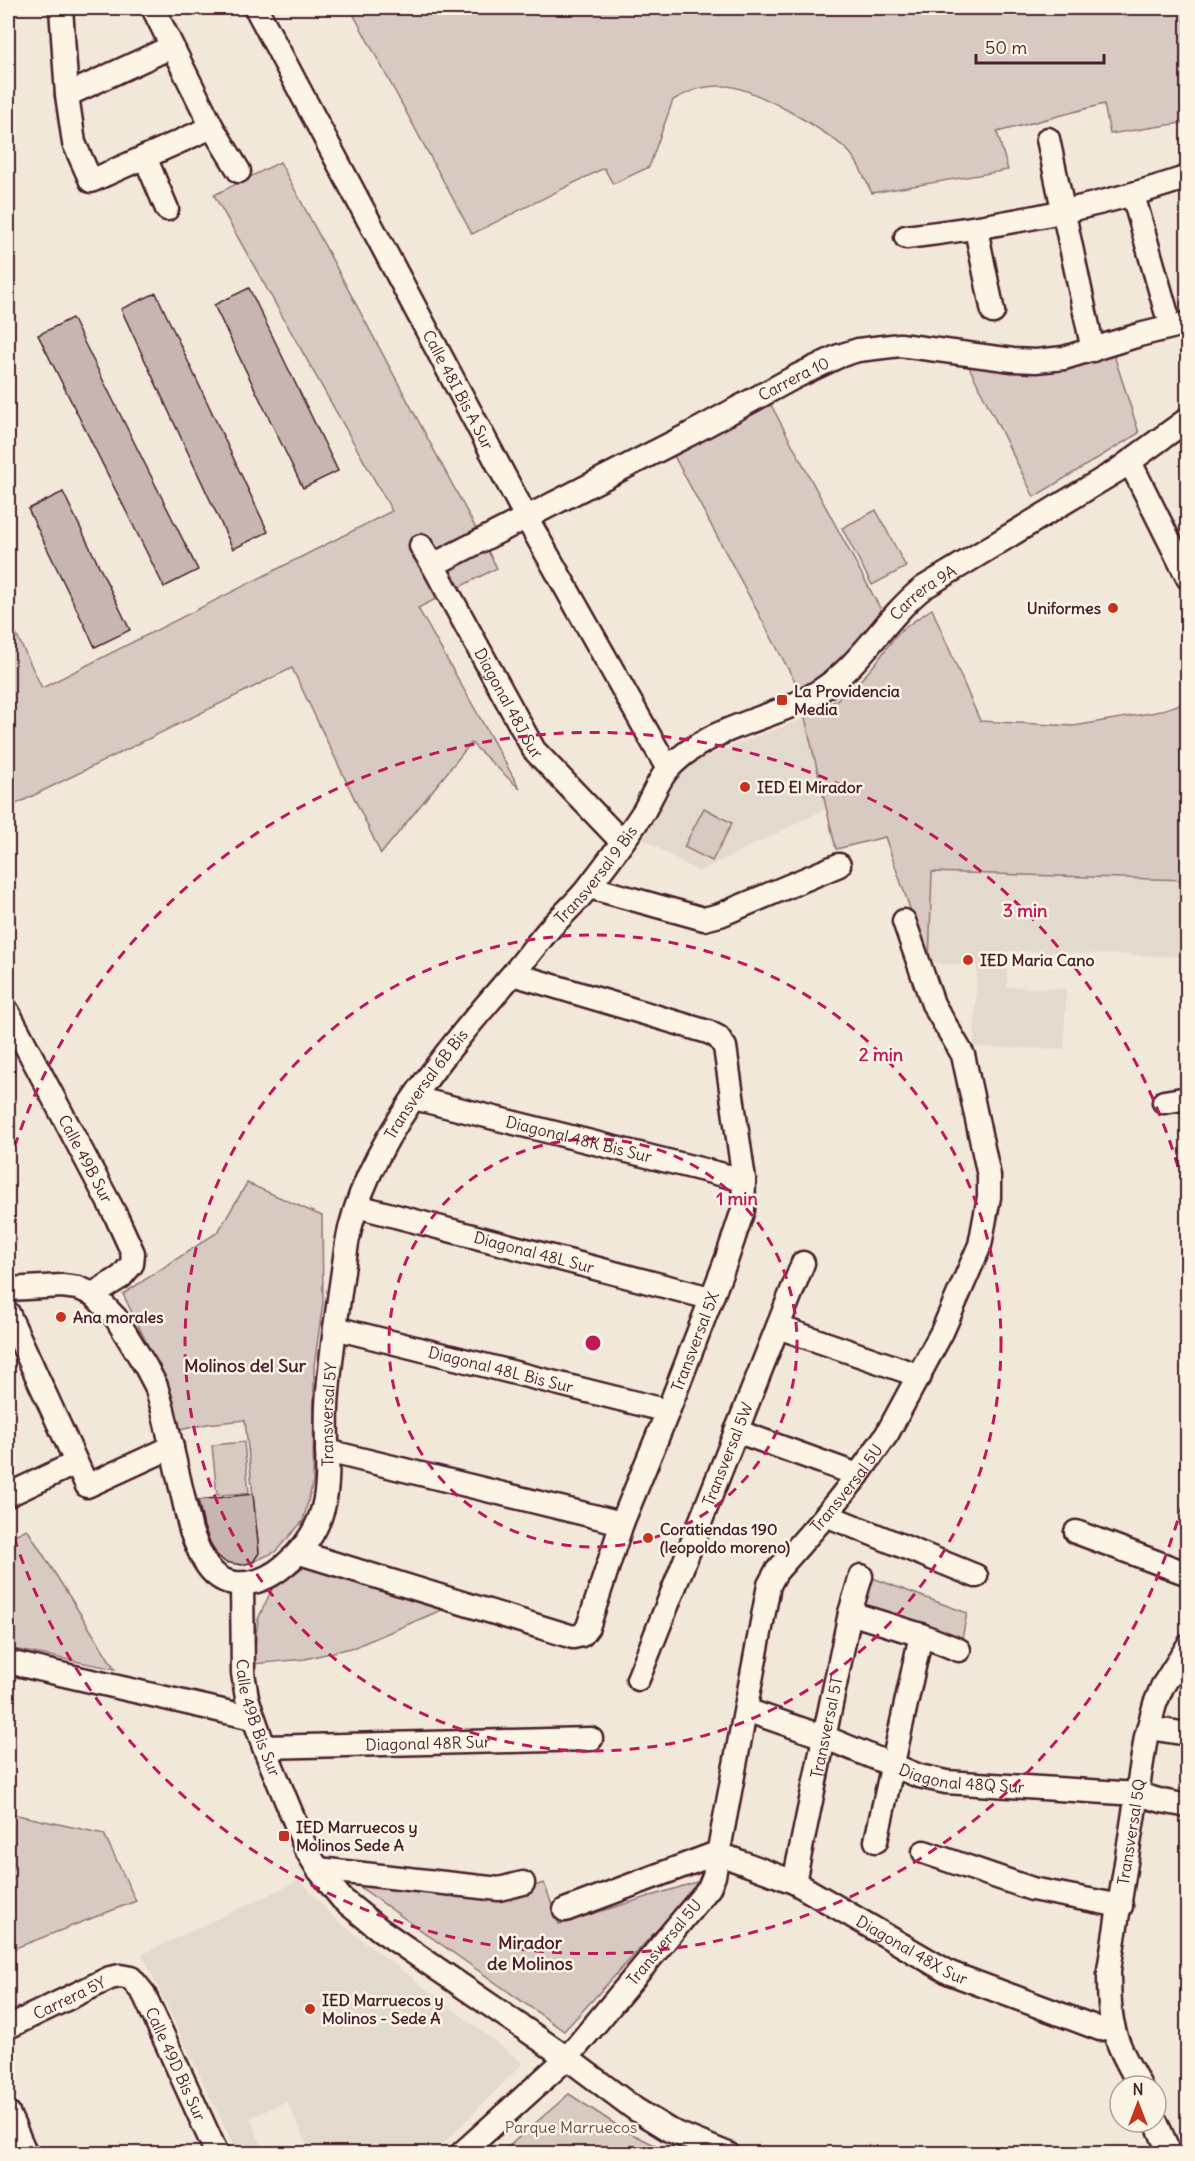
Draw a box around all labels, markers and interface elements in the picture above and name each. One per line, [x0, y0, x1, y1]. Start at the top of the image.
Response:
scale bar [976, 27, 1104, 65]
text: 50 m [985, 36, 1027, 59]
street label: Calle 48I Bis A Sur [419, 326, 499, 453]
street label: Carrera 10 [755, 352, 832, 405]
street label: Carrera 9A [885, 560, 960, 624]
place label: Uniformes [1027, 598, 1101, 618]
marker: Uniformes [1106, 601, 1120, 615]
street label: Diagonal 48J Sur [470, 644, 547, 763]
place label: La Providencia Media [794, 681, 900, 719]
marker: La Providencia Media [775, 693, 789, 707]
place label: IED El Mirador [757, 777, 863, 797]
marker: IED El Mirador [738, 780, 752, 794]
street label: Transversal 9 Bis [550, 822, 641, 928]
text: 3 min [1003, 899, 1048, 922]
place label: IED Maria Cano [980, 950, 1094, 970]
marker: IED Maria Cano [961, 953, 975, 967]
street label: Transversal 6B Bis [380, 1025, 472, 1143]
text: 2 min [859, 1043, 904, 1066]
street label: Calle 49B Sur [54, 1111, 117, 1207]
street label: Diagonal 48K Bis Sur [504, 1111, 655, 1167]
text: 1 min [716, 1187, 758, 1210]
street label: Diagonal 48L Sur [472, 1227, 597, 1278]
street label: Transversal 5X [667, 1289, 723, 1394]
place label: Ana morales [73, 1307, 163, 1327]
marker: Ana morales [54, 1310, 68, 1324]
centre of rings [583, 1333, 603, 1353]
street label: Diagonal 48L Bis Sur [426, 1342, 576, 1397]
district label: Molinos del Sur [184, 1354, 307, 1377]
street label: Transversal 5Y [317, 1361, 341, 1467]
street label: Transversal 5W [698, 1399, 757, 1509]
street label: Transversal 5U [806, 1440, 887, 1536]
place label: Coratiendas 190 (leopoldo moreno) [660, 1519, 790, 1558]
marker: Coratiendas 190 (leopoldo moreno) [641, 1531, 655, 1545]
street label: Calle 49B Bis Sur [233, 1659, 285, 1780]
street label: Transversal 5T [806, 1675, 847, 1780]
street label: Diagonal 48R Sur [365, 1731, 491, 1755]
street label: Diagonal 48Q Sur [896, 1759, 1026, 1797]
street label: Transversal 5Q [1113, 1777, 1149, 1887]
place label: IED Marruecos y Molinos Sede A [296, 1817, 418, 1855]
marker: IED Marruecos y Molinos Sede A [277, 1829, 291, 1843]
street label: Transversal 5U [622, 1895, 706, 1989]
street label: Diagonal 48X Sur [853, 1911, 971, 1989]
district label: Mirador de Molinos [487, 1931, 573, 1975]
street label: Carrera 5Y [30, 1972, 109, 2023]
place label: IED Marruecos y Molinos - Sede A [322, 1990, 444, 2028]
marker: IED Marruecos y Molinos - Sede A [303, 2002, 317, 2016]
street label: Calle 49D Bis Sur [141, 2004, 211, 2124]
north arrow [1108, 2074, 1168, 2134]
text: N [1132, 2079, 1144, 2099]
park label: Parque Marruecos [505, 2117, 637, 2137]

